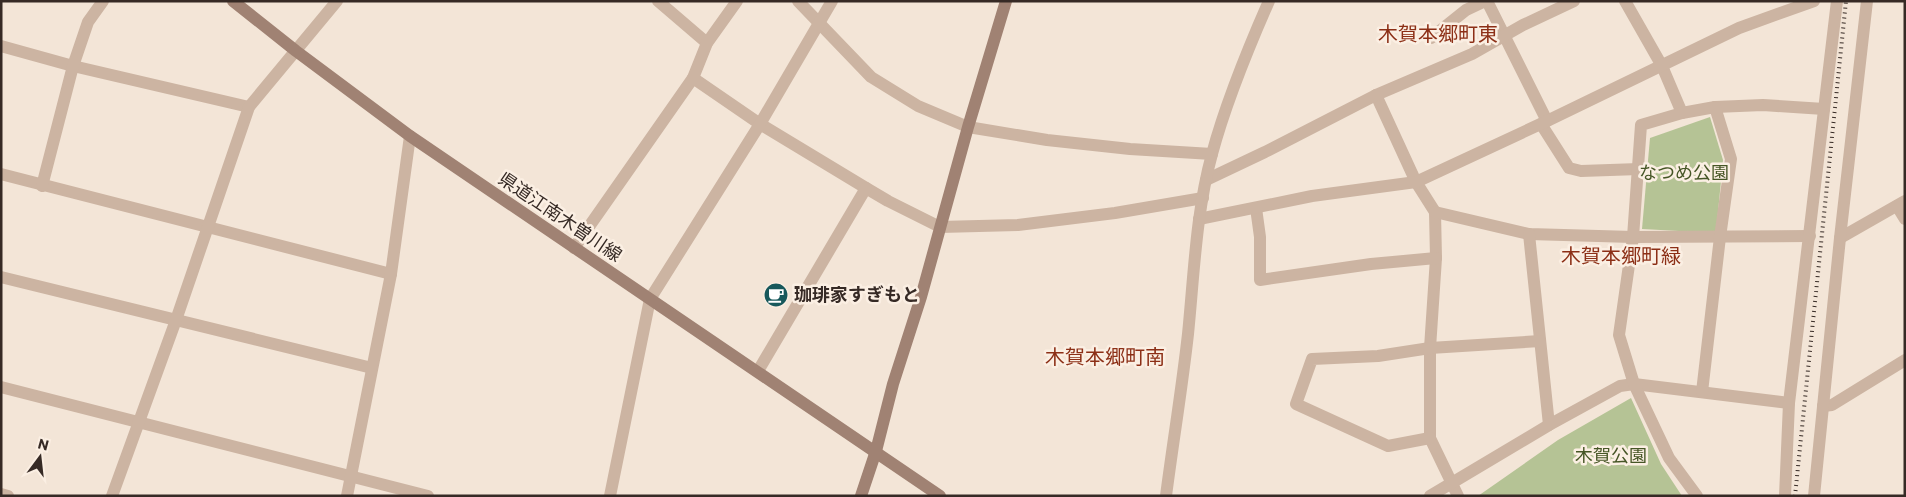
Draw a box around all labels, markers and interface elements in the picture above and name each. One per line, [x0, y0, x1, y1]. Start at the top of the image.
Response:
district label: 木賀本郷町東 [1378, 21, 1498, 45]
park label: なつめ公園 [1639, 161, 1729, 183]
street label: 県道江南木曽川線 [495, 167, 626, 266]
district label: 木賀本郷町緑 [1561, 243, 1681, 267]
cafe icon: 珈琲家すぎもと [763, 282, 789, 308]
place label: 珈琲家すぎもと [794, 283, 920, 305]
district label: 木賀本郷町南 [1045, 344, 1165, 368]
north arrow [15, 432, 65, 482]
text: N [36, 434, 51, 454]
park label: 木賀公園 [1575, 444, 1647, 466]

